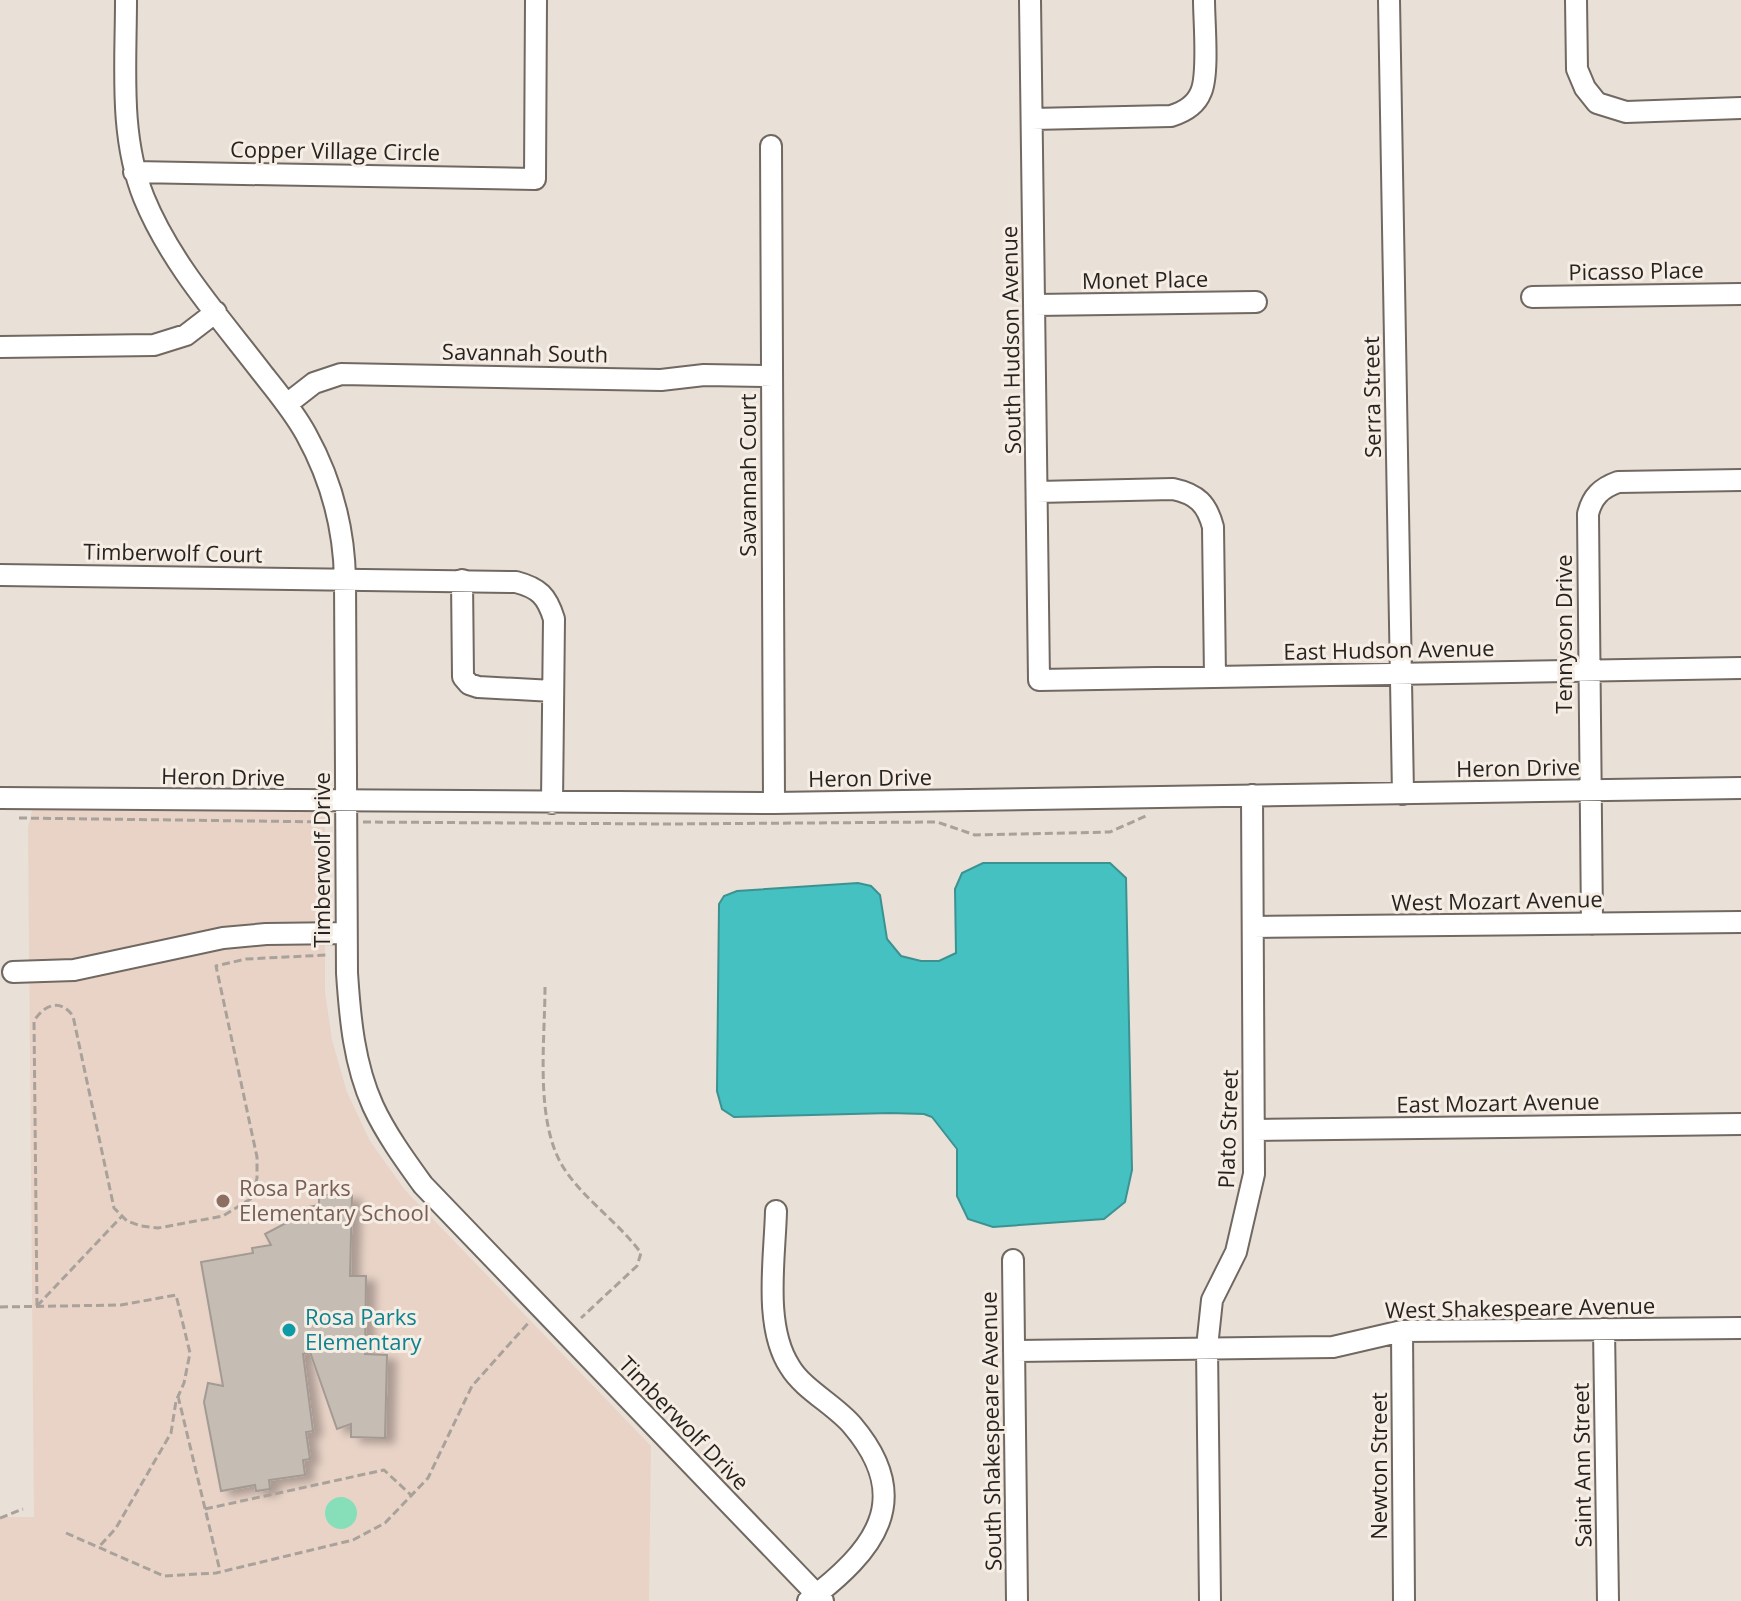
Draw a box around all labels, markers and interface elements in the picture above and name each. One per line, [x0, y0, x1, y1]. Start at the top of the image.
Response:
street label: Copper Village Circle [230, 133, 440, 167]
street label: South Hudson Avenue [993, 226, 1027, 455]
street label: Picasso Place [1568, 254, 1704, 286]
street label: Monet Place [1082, 263, 1208, 295]
street label: Savannah South [442, 336, 608, 368]
street label: Serra Street [1355, 336, 1387, 458]
street label: Savannah Court [732, 393, 762, 557]
street label: Timberwolf Court [83, 535, 263, 569]
street label: Tennyson Drive [1548, 554, 1578, 714]
street label: East Hudson Avenue [1283, 632, 1495, 666]
street label: Heron Drive [1456, 751, 1580, 783]
street label: Heron Drive [161, 760, 285, 792]
street label: Heron Drive [808, 761, 932, 793]
street label: Timberwolf Drive [306, 772, 336, 948]
street label: West Mozart Avenue [1391, 883, 1603, 917]
street label: Plato Street [1210, 1069, 1244, 1189]
street label: East Mozart Avenue [1396, 1085, 1600, 1119]
place label: Rosa Parks Elementary School [239, 1172, 429, 1227]
marker: Rosa Parks Elementary School [214, 1192, 232, 1210]
street label: West Shakespeare Avenue [1384, 1290, 1656, 1324]
street label: South Shakespeare Avenue [973, 1291, 1007, 1571]
place label: Rosa Parks Elementary [305, 1301, 422, 1356]
marker: Rosa Parks Elementary [280, 1321, 298, 1339]
street label: Timberwolf Drive [613, 1349, 757, 1496]
street label: Saint Ann Street [1565, 1382, 1597, 1548]
street label: Newton Street [1363, 1392, 1393, 1540]

